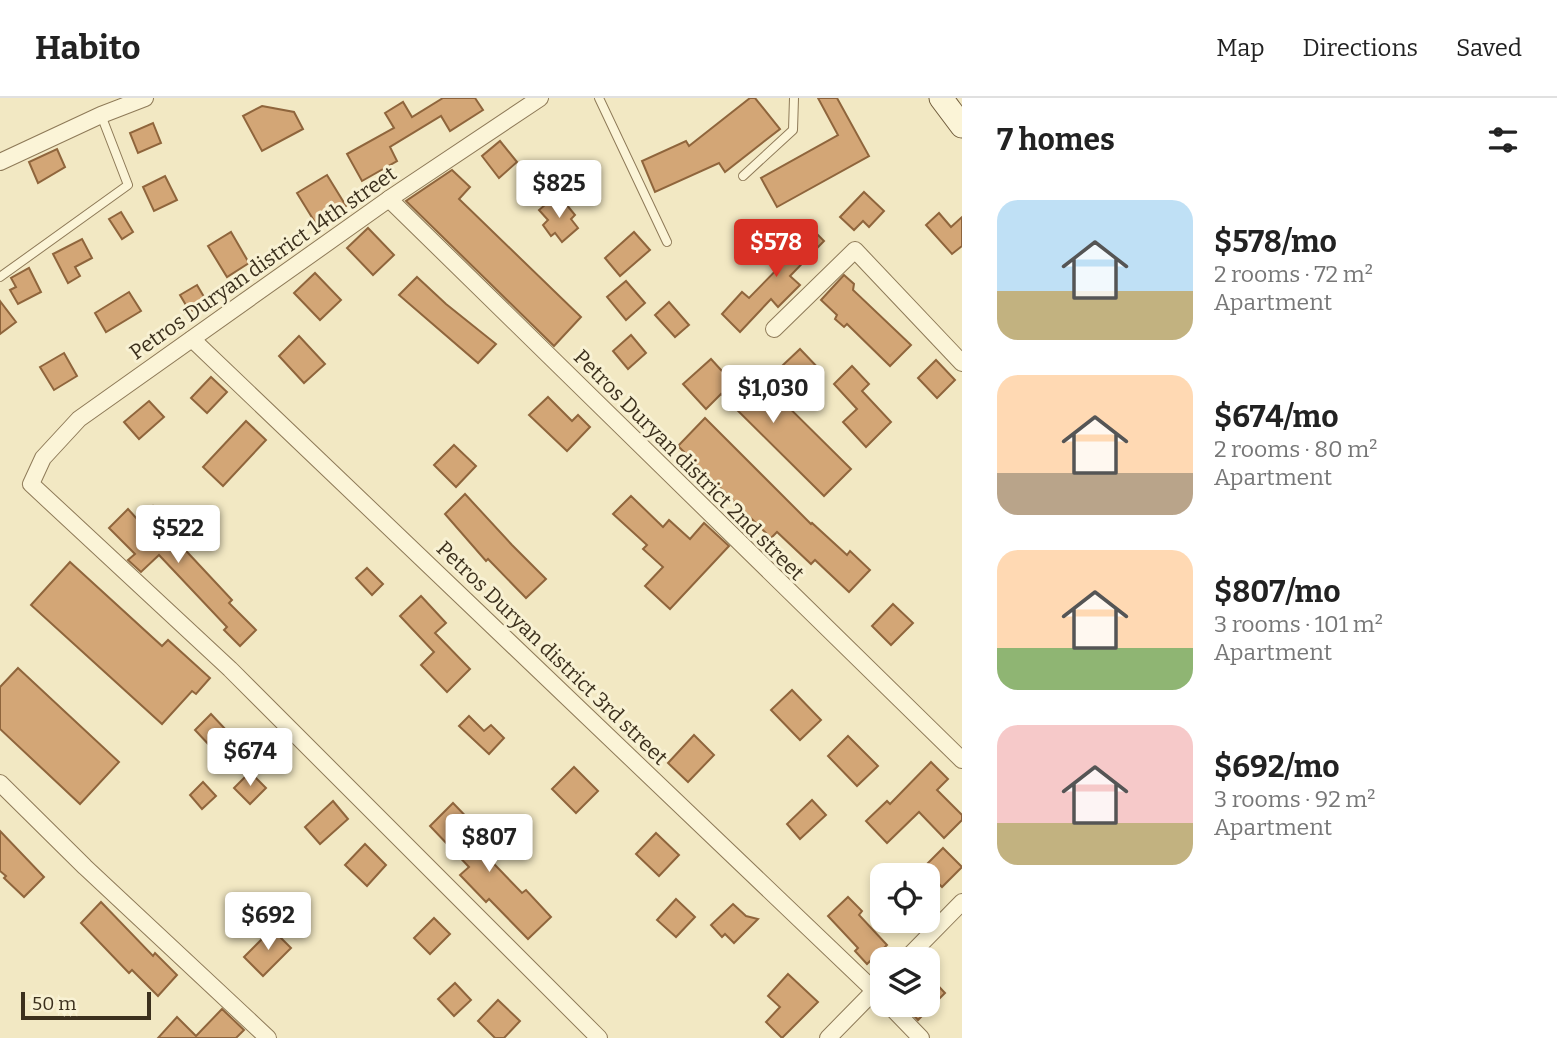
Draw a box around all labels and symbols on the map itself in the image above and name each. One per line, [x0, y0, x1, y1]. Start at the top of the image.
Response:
street label: Petros Duryan district 14th street [125, 160, 402, 365]
pin: $825 [518, 160, 600, 220]
pin: $578 [735, 220, 817, 279]
street label: Petros Duryan district 2nd street [568, 344, 810, 586]
pin: $1,030 [716, 366, 830, 425]
pin: $522 [137, 505, 219, 565]
street label: Petros Duryan district 3rd street [431, 535, 673, 771]
pin: $674 [209, 728, 291, 788]
pin: $807 [448, 814, 530, 874]
pin: $692 [227, 892, 309, 952]
scale bar [21, 989, 150, 1021]

